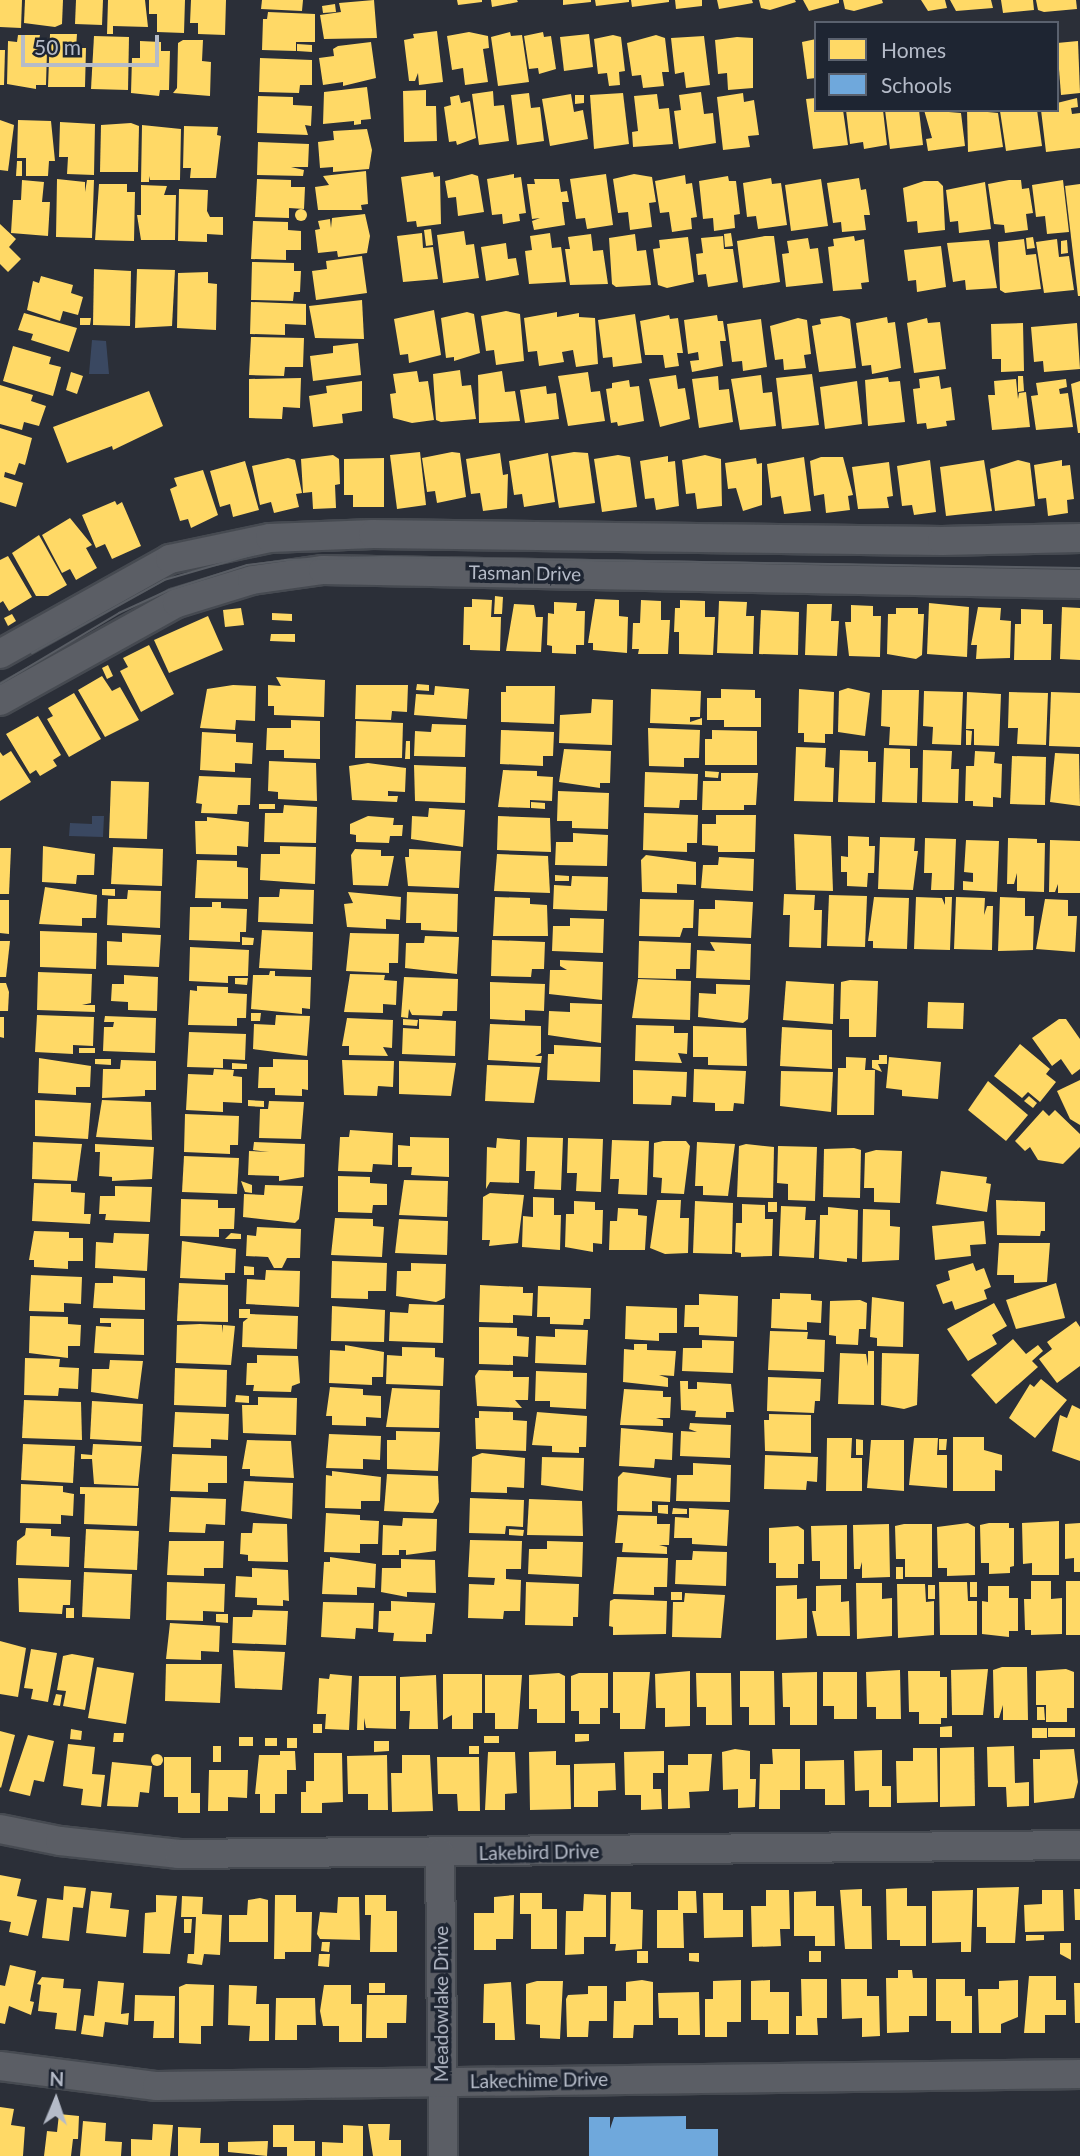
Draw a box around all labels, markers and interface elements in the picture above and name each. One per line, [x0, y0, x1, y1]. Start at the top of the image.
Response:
scale bar [24, 21, 163, 65]
legend [814, 21, 1059, 112]
text: 50 m [34, 34, 81, 59]
text: Homes [881, 37, 946, 62]
text: Schools [881, 72, 952, 97]
street label: Tasman Drive [469, 561, 581, 585]
street label: Lakebird Drive [478, 1840, 600, 1864]
street label: Meadowlake Drive [430, 1926, 452, 2082]
north arrow [21, 2065, 91, 2135]
text: N [49, 2067, 64, 2090]
street label: Lakechime Drive [470, 2067, 608, 2093]

